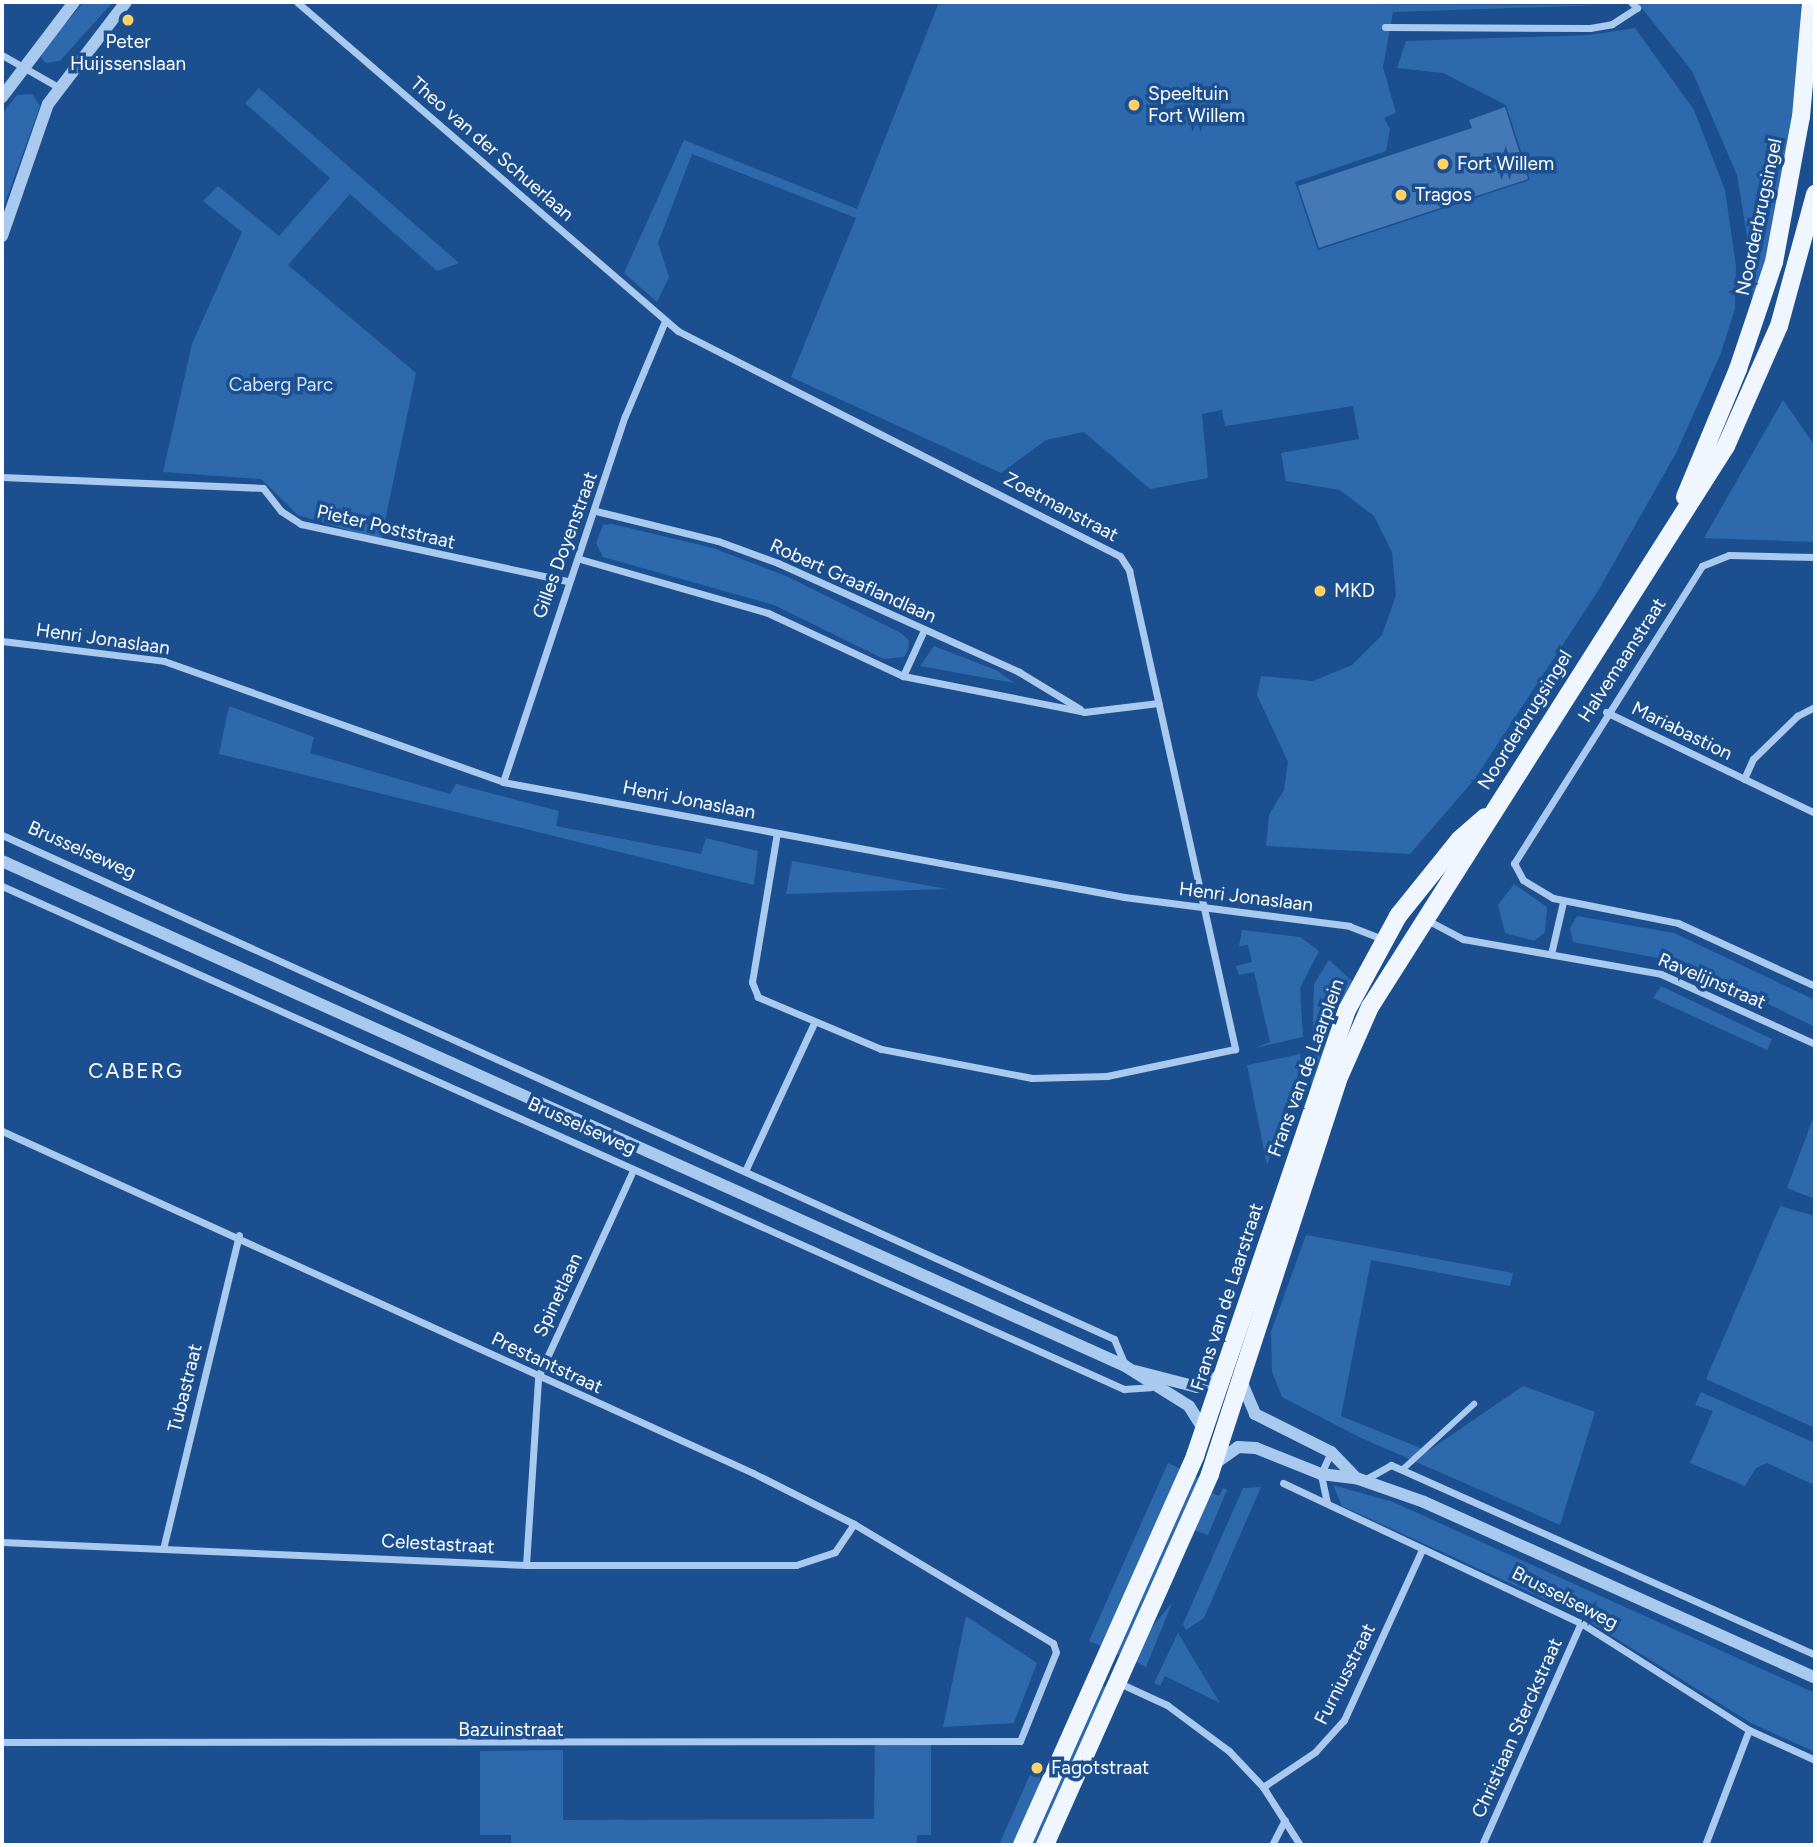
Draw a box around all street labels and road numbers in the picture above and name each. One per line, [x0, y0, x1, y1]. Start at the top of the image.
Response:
street label: Theo van der Schuerlaan [406, 72, 578, 226]
street label: Noorderbrugsingel [1731, 136, 1787, 298]
street label: Zoetmanstraat [1000, 467, 1122, 547]
street label: Gilles Doyenstraat [528, 468, 602, 622]
street label: Pieter Poststraat [315, 500, 457, 554]
street label: Robert Graaflandlaan [766, 534, 940, 628]
street label: Halvemaanstraat [1573, 594, 1671, 726]
street label: Henri Jonaslaan [35, 618, 171, 660]
street label: Noorderbrugsingel [1473, 646, 1577, 794]
street label: Mariabastion [1628, 697, 1736, 765]
street label: Henri Jonaslaan [621, 776, 757, 824]
street label: Brusselseweg [24, 816, 140, 884]
street label: Henri Jonaslaan [1178, 877, 1314, 917]
street label: Ravelijnstraat [1655, 948, 1769, 1014]
street label: Frans van de Laarplein [1263, 976, 1349, 1160]
street label: Brusselseweg [524, 1092, 640, 1160]
street label: Frans van de Laarstraat [1186, 1200, 1268, 1394]
street label: Spinetlaan [529, 1250, 587, 1340]
street label: Prestantstraat [488, 1327, 606, 1399]
street label: Tubastraat [163, 1342, 207, 1434]
street label: Celestastraat [381, 1530, 495, 1558]
street label: Brusselseweg [1508, 1561, 1622, 1635]
street label: Furniusstraat [1310, 1620, 1380, 1728]
street label: Christiaan Sterckstraat [1467, 1635, 1567, 1821]
street label: Bazuinstraat [458, 1719, 564, 1741]

